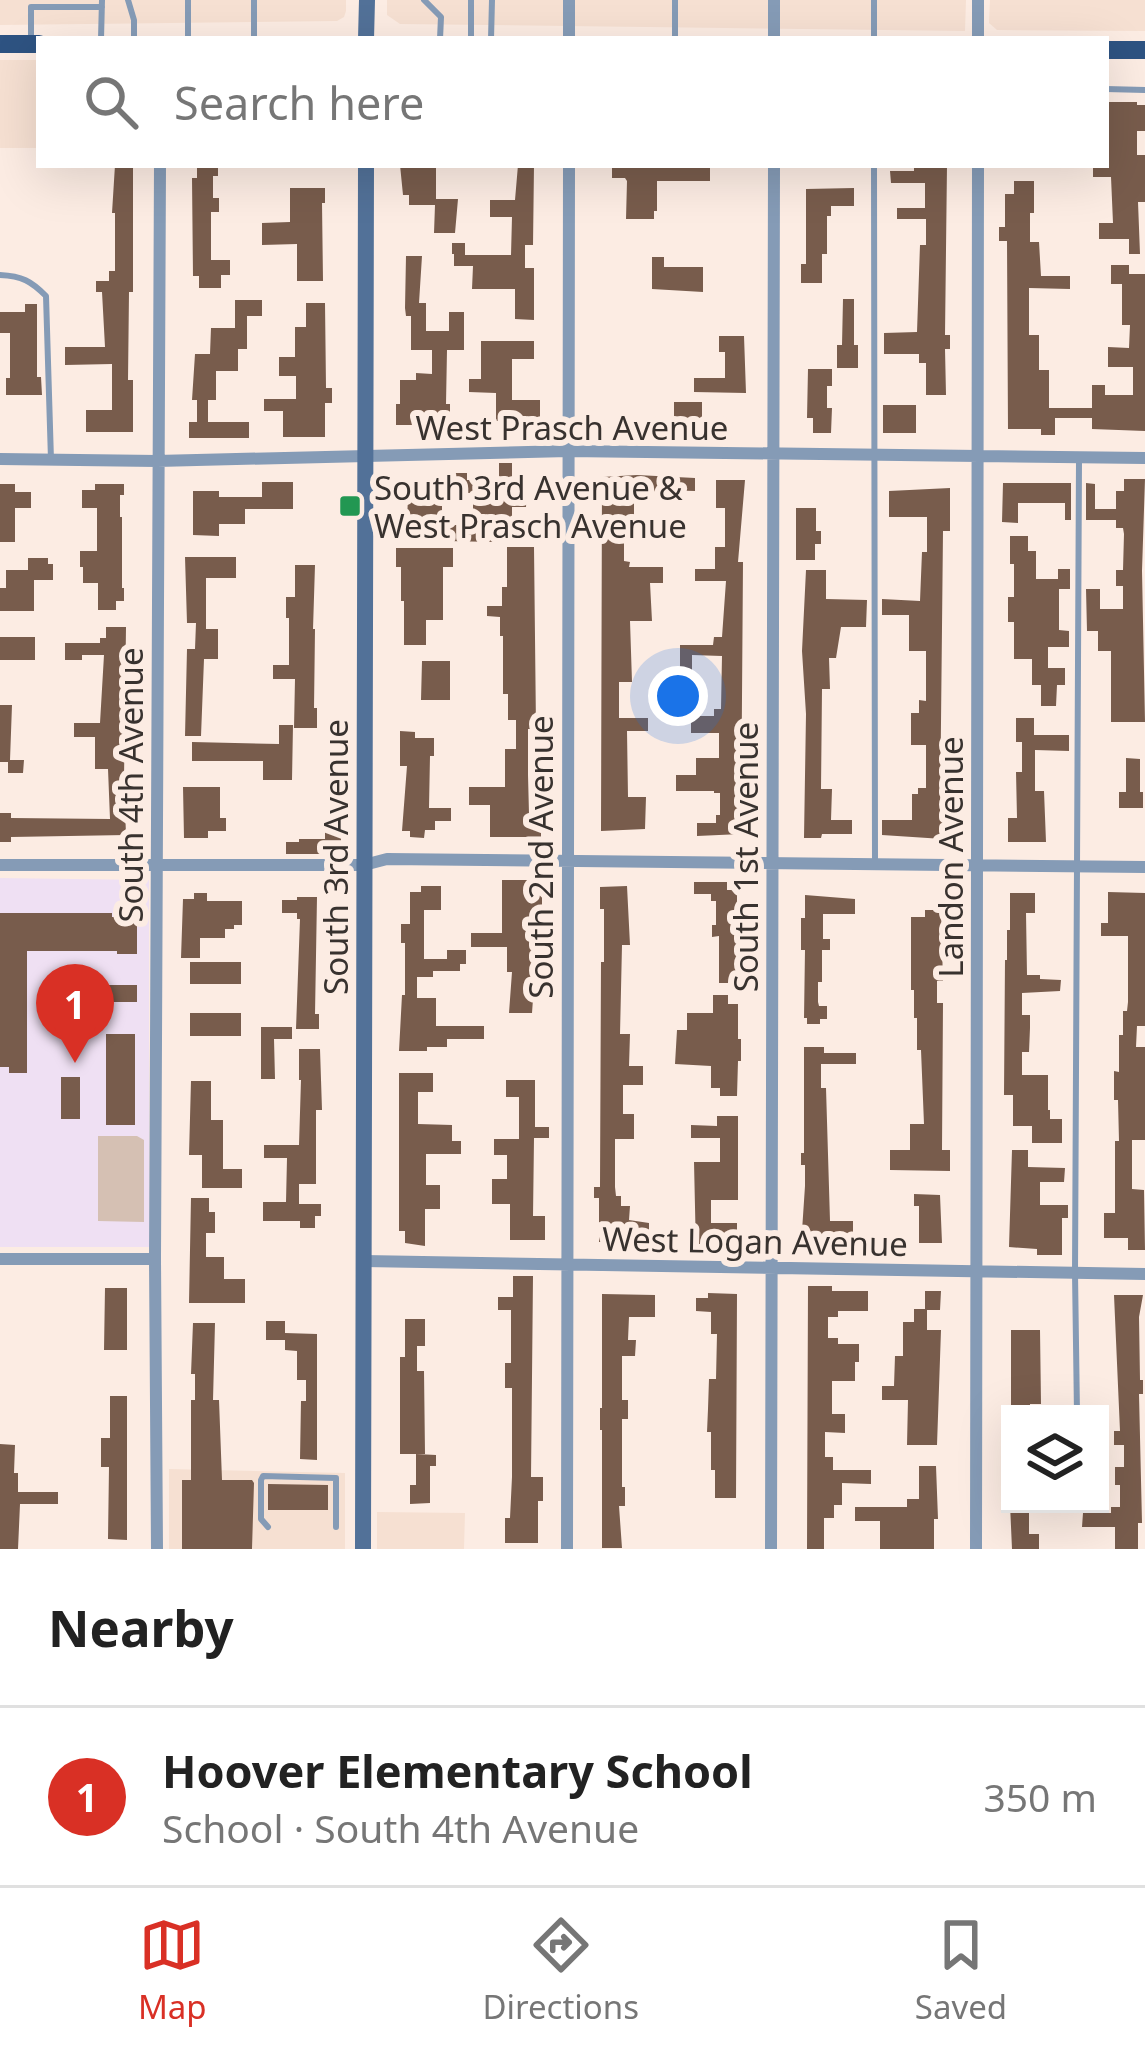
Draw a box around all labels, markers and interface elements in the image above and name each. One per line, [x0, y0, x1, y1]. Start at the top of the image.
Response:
search box [36, 36, 1109, 168]
icon: search [78, 69, 144, 135]
text: Search here [174, 72, 424, 133]
street label: West Prasch Avenue [416, 405, 728, 450]
place label: South 3rd Avenue & West Prasch Avenue [374, 465, 687, 548]
marker: South 3rd Avenue & West Prasch Avenue [337, 493, 363, 519]
street label: South 4th Avenue [108, 648, 153, 923]
your location [648, 666, 708, 726]
street label: South 2nd Avenue [518, 715, 563, 999]
street label: South 3rd Avenue [313, 719, 358, 995]
street label: South 1st Avenue [723, 722, 768, 992]
street label: Landon Avenue [928, 736, 973, 978]
pin: 1 [36, 964, 114, 1063]
street label: West Logan Avenue [602, 1216, 908, 1266]
map controls [1001, 1405, 1109, 1513]
button: layers [1001, 1405, 1109, 1513]
text: Nearby [48, 1592, 234, 1662]
text: Hoover Elementary School [162, 1740, 753, 1801]
text: 1 [76, 1770, 98, 1823]
text: 350 m [983, 1770, 1097, 1823]
text: School · South 4th Avenue [162, 1801, 639, 1854]
tab: Map [138, 1912, 207, 2029]
tab: Directions [482, 1912, 639, 2029]
tab: Saved [915, 1912, 1007, 2029]

